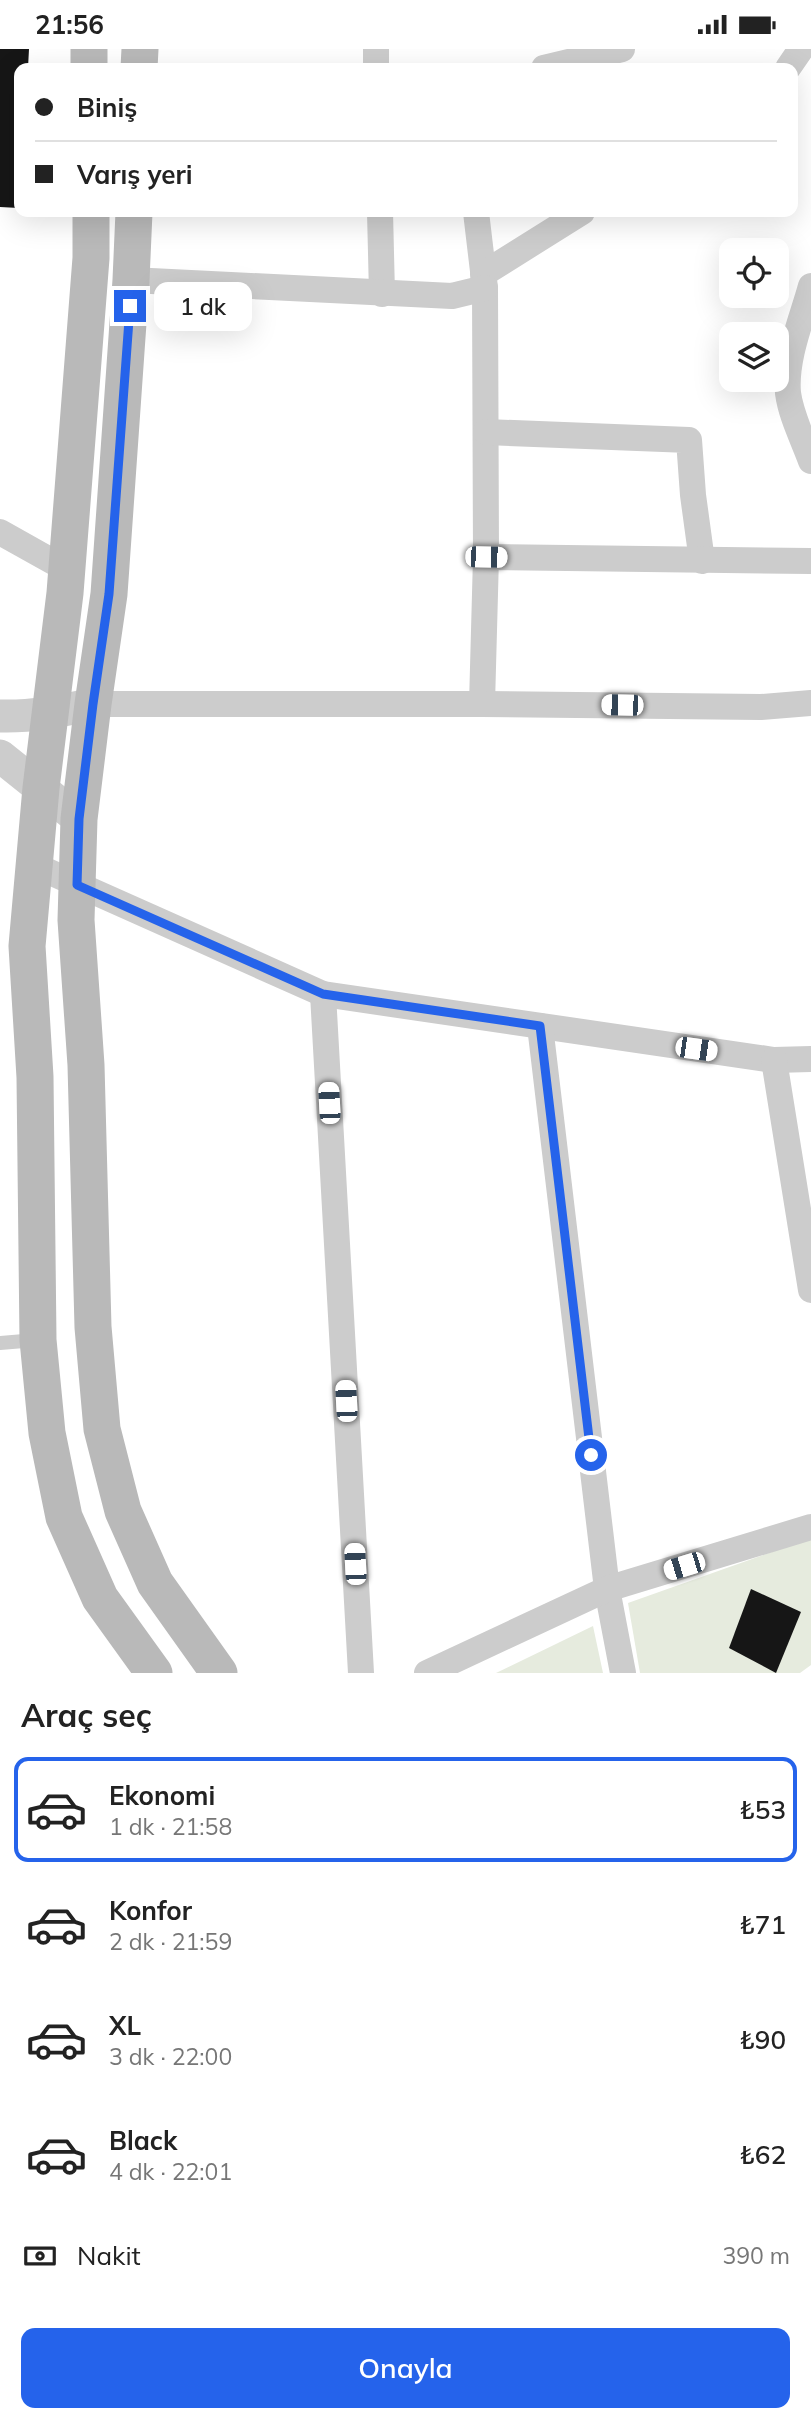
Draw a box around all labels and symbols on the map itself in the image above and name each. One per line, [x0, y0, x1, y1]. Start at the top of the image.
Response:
callout: 1 dk [154, 281, 252, 331]
route end [114, 290, 146, 322]
car [465, 546, 508, 568]
car [601, 694, 644, 716]
car [674, 1036, 719, 1062]
car [318, 1081, 341, 1125]
car [335, 1379, 358, 1423]
route start [575, 1439, 607, 1471]
car [344, 1542, 367, 1586]
car [661, 1550, 708, 1582]

